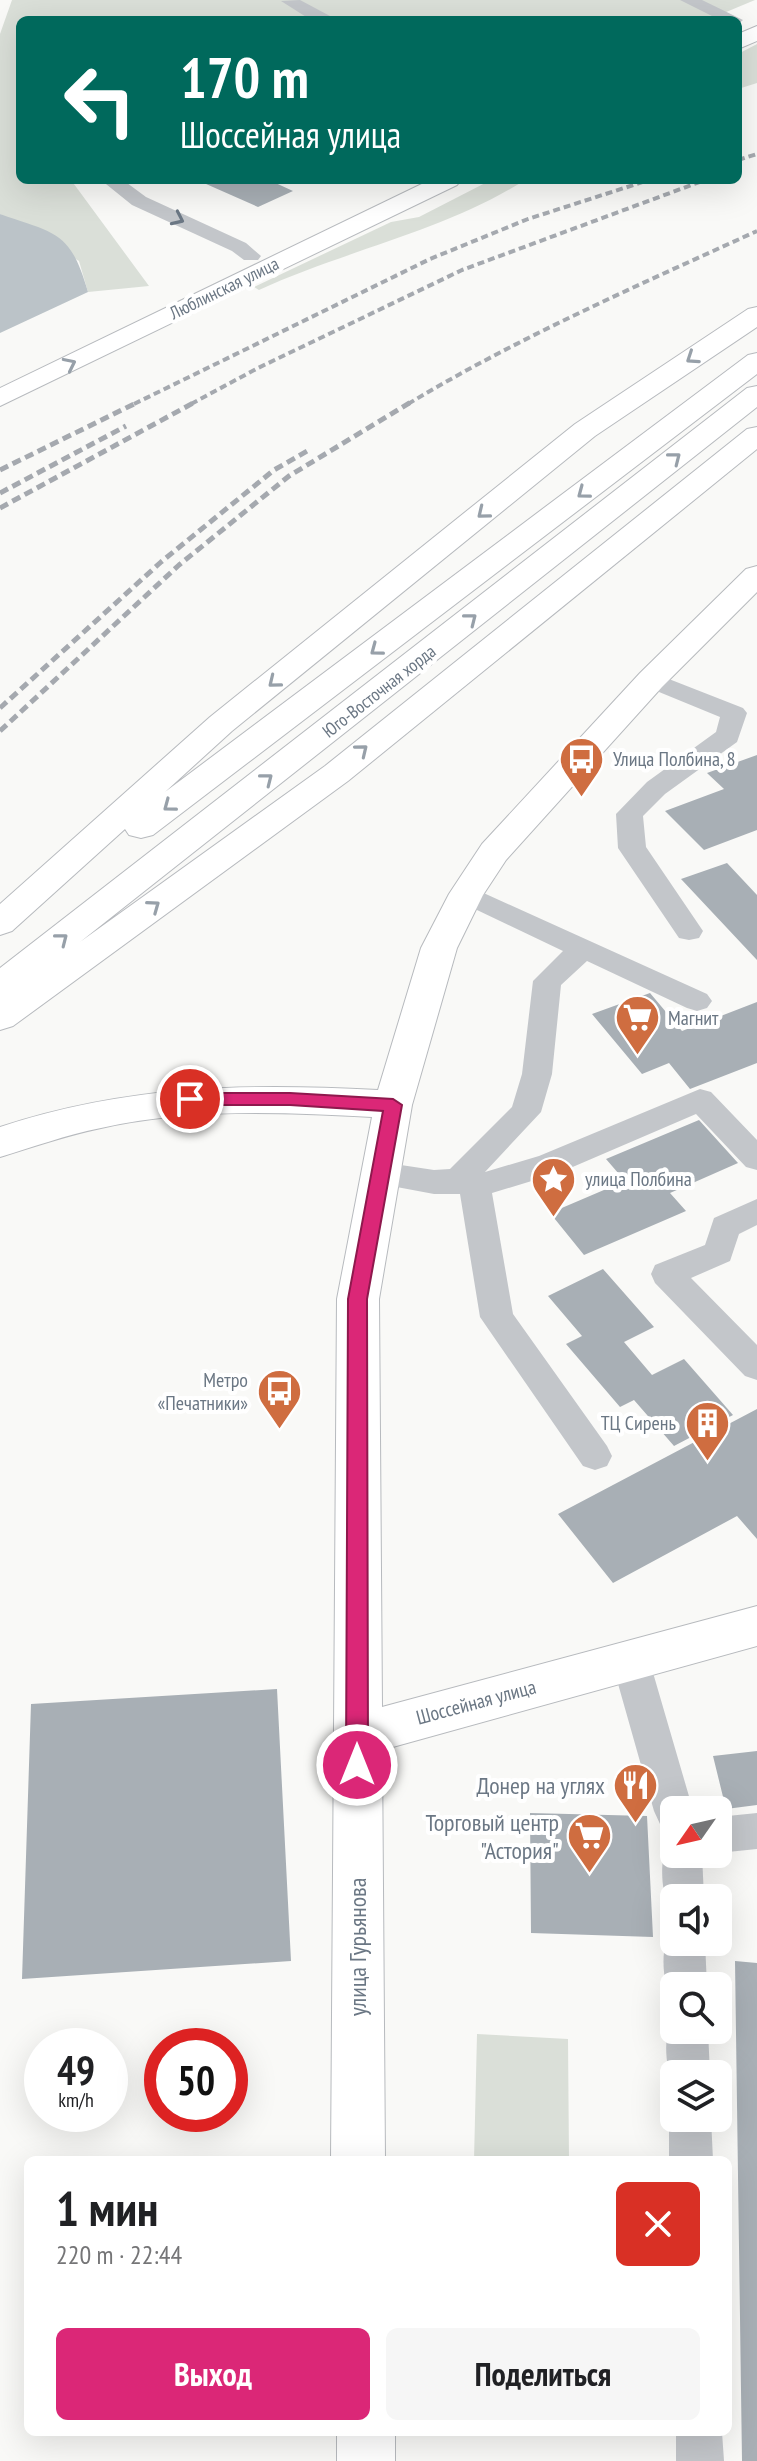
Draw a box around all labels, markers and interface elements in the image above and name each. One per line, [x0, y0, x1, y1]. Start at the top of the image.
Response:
text: 170 m [180, 41, 309, 113]
icon: left [48, 48, 152, 152]
text: Шоссейная улица [180, 111, 401, 158]
one-way arrow [169, 209, 184, 225]
street label: Люблинская улица [165, 252, 282, 325]
one-way arrow [687, 349, 701, 364]
one-way arrow [62, 357, 76, 373]
one-way arrow [666, 453, 680, 468]
one-way arrow [578, 483, 592, 497]
one-way arrow [478, 503, 493, 518]
one-way arrow [462, 614, 477, 628]
street label: Юго-Восточная хорда [318, 640, 440, 742]
one-way arrow [370, 640, 385, 654]
one-way arrow [269, 672, 283, 687]
bus stop icon: Улица Полбина, 8 [558, 735, 606, 798]
one-way arrow [353, 745, 367, 760]
place label: Улица Полбина, 8 [613, 746, 736, 772]
one-way arrow [258, 775, 273, 789]
one-way arrow [163, 797, 178, 811]
one-way arrow [146, 901, 160, 916]
one-way arrow [53, 935, 68, 949]
supermarket icon: Магнит [613, 994, 661, 1057]
place label: Магнит [668, 1005, 719, 1031]
pin [156, 1065, 224, 1133]
icon: arrive [168, 1077, 212, 1121]
place icon: улица Полбина [530, 1155, 578, 1218]
place label: улица Полбина [585, 1166, 692, 1192]
place label: Метро «Печатники» [157, 1367, 248, 1416]
bus stop icon: Метро «Печатники» [255, 1368, 303, 1431]
building icon: ТЦ Сирень [683, 1399, 731, 1462]
place label: ТЦ Сирень [601, 1410, 676, 1436]
street label: Шоссейная улица [413, 1674, 539, 1730]
position arrow [315, 1723, 399, 1807]
restaurant icon: Донер на углях [612, 1761, 660, 1824]
place label: Донер на углях [477, 1770, 605, 1801]
north arrow [660, 1796, 732, 1868]
map controls [660, 1796, 732, 2132]
place label: Торговый центр "Астория" [425, 1807, 559, 1866]
supermarket icon: Торговый центр "Астория" [566, 1812, 614, 1875]
street label: улица Гурьянова [342, 1878, 373, 2016]
button: sound [660, 1884, 732, 1956]
button: search [660, 1972, 732, 2044]
speed limit sign: 50 [144, 2028, 248, 2132]
text: 49 [57, 2044, 95, 2096]
button: layers [660, 2060, 732, 2132]
text: km/h [58, 2087, 94, 2113]
text: 1 мин [56, 2177, 158, 2239]
button: close [616, 2182, 700, 2266]
text: 220 m · 22:44 [56, 2238, 182, 2271]
button: Выход [56, 2328, 370, 2420]
button: Поделиться [386, 2328, 700, 2420]

